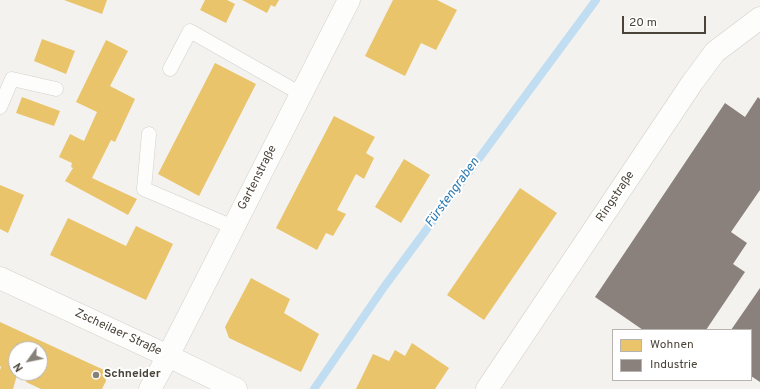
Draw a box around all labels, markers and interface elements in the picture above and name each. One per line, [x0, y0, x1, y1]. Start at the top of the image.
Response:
scale bar [624, 8, 708, 34]
text: 20 m [629, 15, 657, 31]
street label: Gartenstraße [236, 143, 280, 213]
water label: Fürstengraben [423, 155, 483, 231]
street label: Ringstraße [594, 169, 638, 225]
street label: Zscheilaer Straße [72, 307, 164, 359]
legend [612, 329, 752, 381]
text: Wohnen [650, 337, 694, 353]
north arrow [8, 341, 48, 381]
text: Industrie [650, 357, 698, 373]
text: N [11, 360, 27, 374]
place label: Schneider [104, 368, 161, 382]
marker: Schneider [91, 370, 101, 380]

